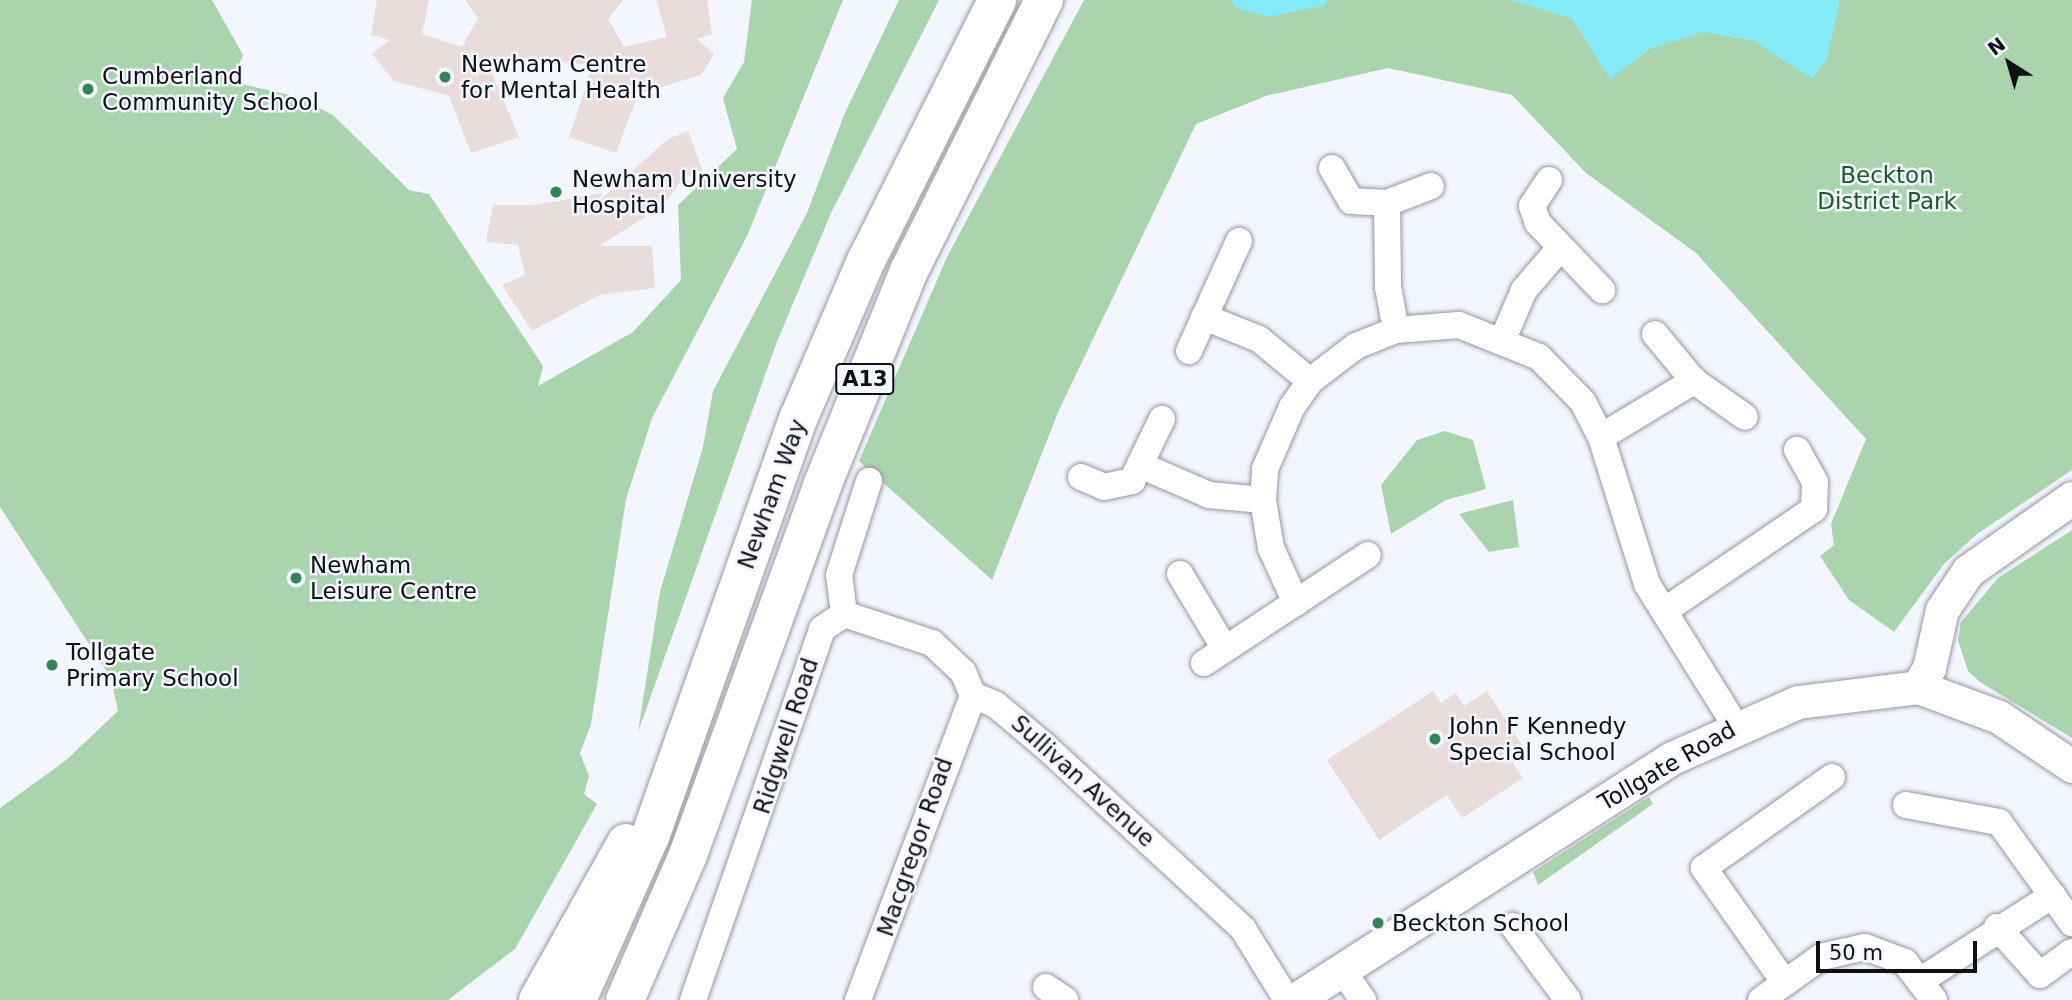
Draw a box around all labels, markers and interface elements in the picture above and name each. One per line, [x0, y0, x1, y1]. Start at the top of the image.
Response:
north arrow [1974, 28, 2044, 98]
text: N [1983, 33, 2009, 60]
place label: Newham Centre for Mental Health [461, 50, 661, 104]
place label: Cumberland Community School [102, 62, 319, 116]
marker: Newham Centre for Mental Health [435, 67, 455, 87]
marker: Cumberland Community School [80, 81, 96, 97]
park label: Beckton District Park [1817, 161, 1957, 215]
place label: Newham University Hospital [572, 165, 797, 219]
marker: Newham University Hospital [546, 182, 566, 202]
road number: A13 [835, 362, 895, 396]
street label: Newham Way [732, 415, 812, 573]
place label: Newham Leisure Centre [310, 551, 477, 605]
marker: Newham Leisure Centre [288, 570, 304, 586]
place label: Tollgate Primary School [66, 638, 239, 692]
street label: Ridgwell Road [748, 655, 824, 817]
marker: Tollgate Primary School [44, 657, 60, 673]
street label: Sullivan Avenue [1006, 709, 1160, 853]
place label: John F Kennedy Special School [1449, 712, 1626, 766]
street label: Tollgate Road [1593, 716, 1741, 816]
marker: John F Kennedy Special School [1427, 731, 1443, 747]
street label: Macgregor Road [871, 754, 959, 940]
place label: Beckton School [1392, 909, 1569, 937]
marker: Beckton School [1370, 915, 1386, 931]
scale bar [1820, 926, 1981, 970]
text: 50 m [1829, 941, 1883, 965]

